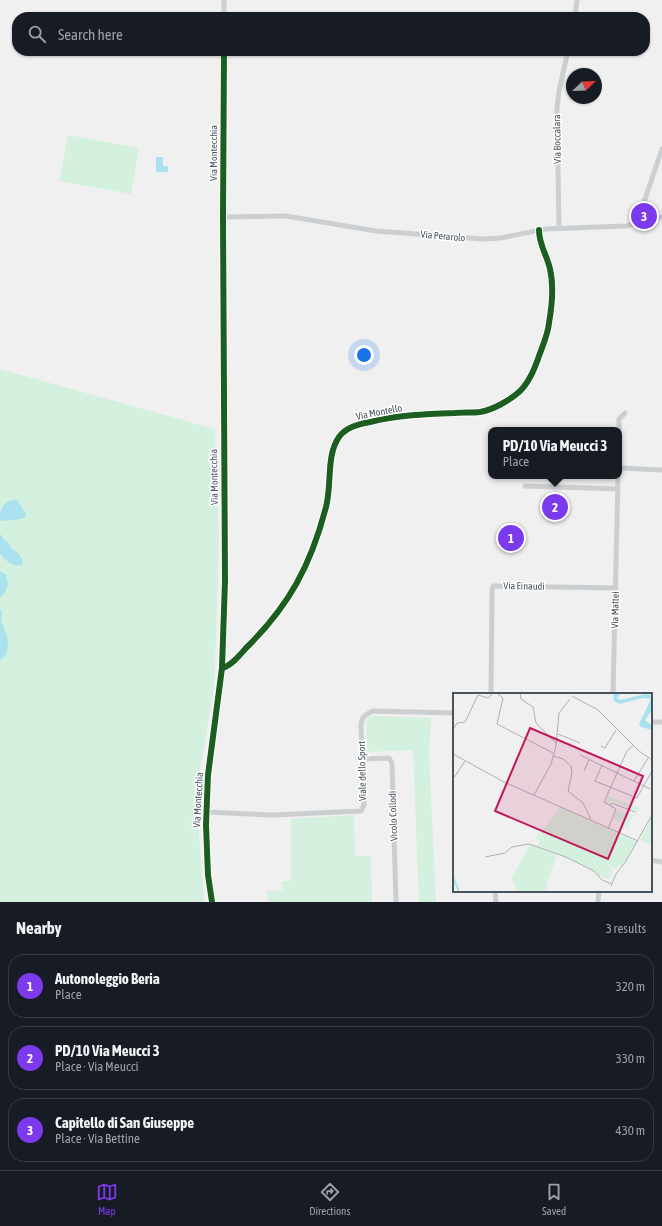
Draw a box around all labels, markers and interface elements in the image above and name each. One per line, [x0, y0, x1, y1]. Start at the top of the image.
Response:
search box [12, 12, 650, 56]
icon: search [26, 23, 48, 45]
text: Search here [58, 26, 123, 43]
north arrow [566, 68, 602, 104]
street label: Via Boccalara [551, 114, 563, 164]
street label: Via Montecchia [208, 125, 219, 181]
pin: 3 [631, 201, 657, 231]
street label: Via Perarolo [420, 229, 466, 243]
your location [354, 345, 374, 365]
street label: Via Montello [355, 402, 403, 422]
popup [488, 427, 622, 479]
text: PD/10 Via Meucci 3 [503, 437, 607, 454]
street label: Via Montecchia [208, 449, 220, 505]
text: Place [503, 454, 529, 469]
pin: 2 [542, 492, 568, 522]
pin: 1 [498, 523, 524, 553]
street label: Via Einaudi [503, 580, 545, 592]
street label: Via Mattei [609, 591, 621, 629]
inset map [453, 693, 652, 892]
street label: Viale dello Sport [356, 741, 368, 801]
street label: Via Montecchia [191, 771, 205, 828]
street label: Vicolo Collodi [387, 791, 399, 841]
text: Nearby [16, 918, 62, 938]
text: 3 results [606, 921, 646, 936]
text: Autonoleggio Beria [55, 970, 160, 987]
text: 1 [27, 979, 33, 994]
text: 320 m [616, 979, 645, 994]
text: Place [55, 987, 82, 1002]
text: PD/10 Via Meucci 3 [55, 1042, 160, 1059]
text: 2 [27, 1051, 33, 1066]
text: 330 m [616, 1051, 645, 1066]
text: Place · Via Meucci [55, 1059, 139, 1074]
text: Capitello di San Giuseppe [55, 1114, 194, 1131]
text: 3 [27, 1123, 33, 1138]
text: 430 m [616, 1123, 645, 1138]
text: Place · Via Bettine [55, 1131, 140, 1146]
tab: Map [96, 1181, 118, 1217]
tab: Directions [309, 1181, 350, 1217]
tab: Saved [542, 1181, 566, 1217]

